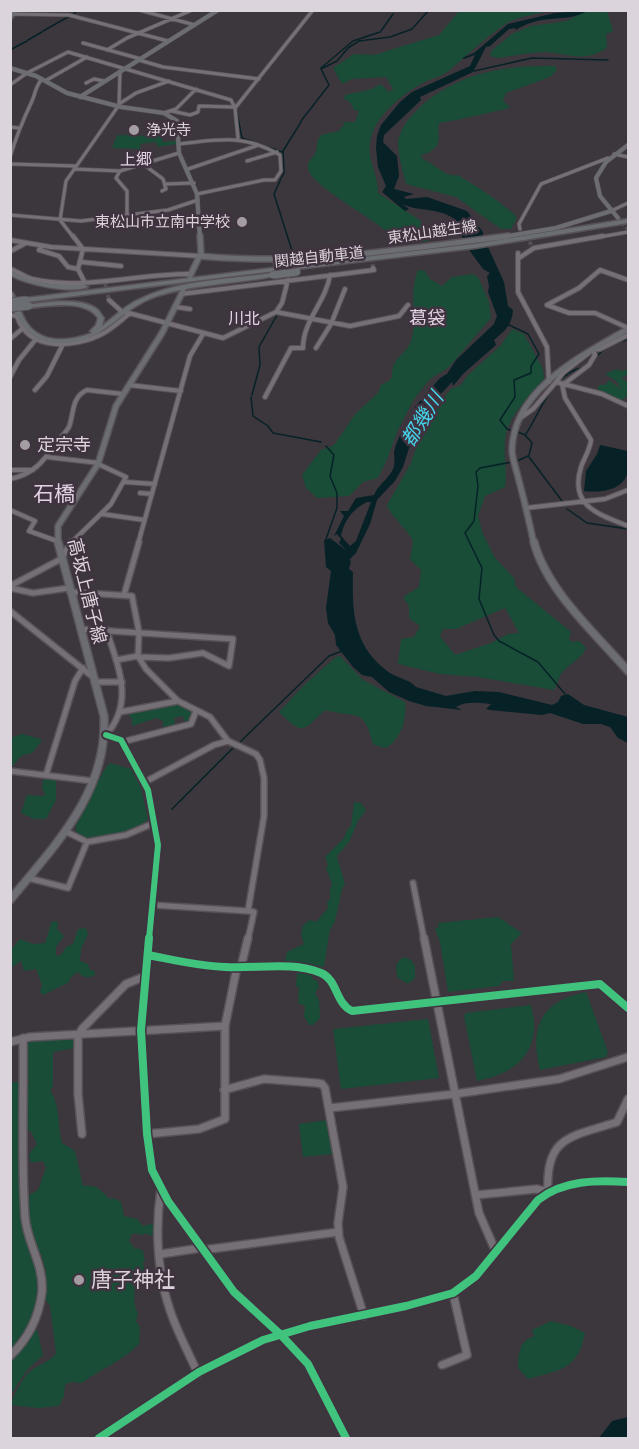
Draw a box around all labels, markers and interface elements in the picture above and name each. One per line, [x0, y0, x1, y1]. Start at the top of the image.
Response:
place label: 浄光寺 [146, 121, 191, 139]
marker: 浄光寺 [127, 123, 141, 137]
district label: 上郷 [120, 150, 152, 169]
place label: 東松山市立南中学校 [95, 213, 230, 231]
marker: 東松山市立南中学校 [235, 215, 249, 229]
street label: 東松山越生線 [386, 217, 478, 247]
street label: 関越自動車道 [273, 243, 365, 271]
district label: 葛袋 [409, 307, 445, 329]
district label: 川北 [228, 309, 260, 328]
water label: 都幾川 [396, 386, 449, 451]
place label: 定宗寺 [37, 434, 91, 456]
marker: 定宗寺 [18, 438, 32, 452]
district label: 石橋 [33, 481, 75, 506]
street label: 高坂上唐子線 [63, 536, 111, 646]
place label: 唐子神社 [91, 1267, 175, 1292]
marker: 唐子神社 [72, 1273, 86, 1287]

